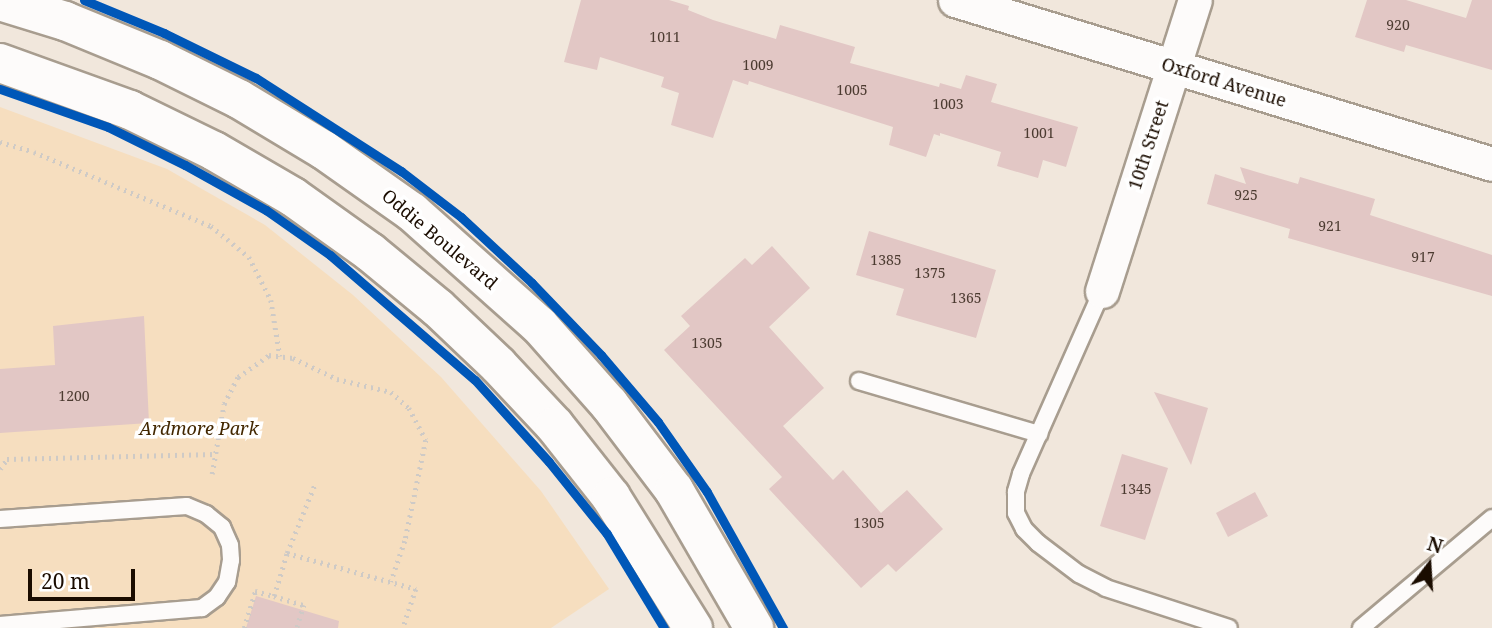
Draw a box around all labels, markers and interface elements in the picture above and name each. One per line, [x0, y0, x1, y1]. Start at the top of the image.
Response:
house number: 920 [1386, 17, 1410, 33]
house number: 1011 [649, 29, 681, 45]
street label: Oxford Avenue [1159, 53, 1289, 111]
house number: 1009 [742, 57, 774, 73]
house number: 1005 [836, 82, 868, 98]
house number: 1003 [932, 96, 964, 112]
street label: 10th Street [1123, 98, 1173, 192]
house number: 1001 [1023, 125, 1055, 141]
street label: Oddie Boulevard [378, 184, 502, 294]
house number: 925 [1234, 187, 1258, 203]
house number: 921 [1318, 218, 1342, 234]
house number: 917 [1411, 249, 1435, 265]
house number: 1385 [870, 252, 902, 268]
house number: 1375 [914, 265, 946, 281]
house number: 1365 [950, 290, 982, 306]
house number: 1305 [691, 335, 723, 351]
house number: 1200 [58, 388, 90, 404]
park label: Ardmore Park [139, 417, 259, 439]
house number: 1345 [1120, 481, 1152, 497]
house number: 1305 [853, 515, 885, 531]
north arrow [1394, 530, 1464, 600]
text: N [1424, 530, 1446, 560]
scale bar [32, 554, 138, 598]
text: 20 m [41, 567, 90, 595]

